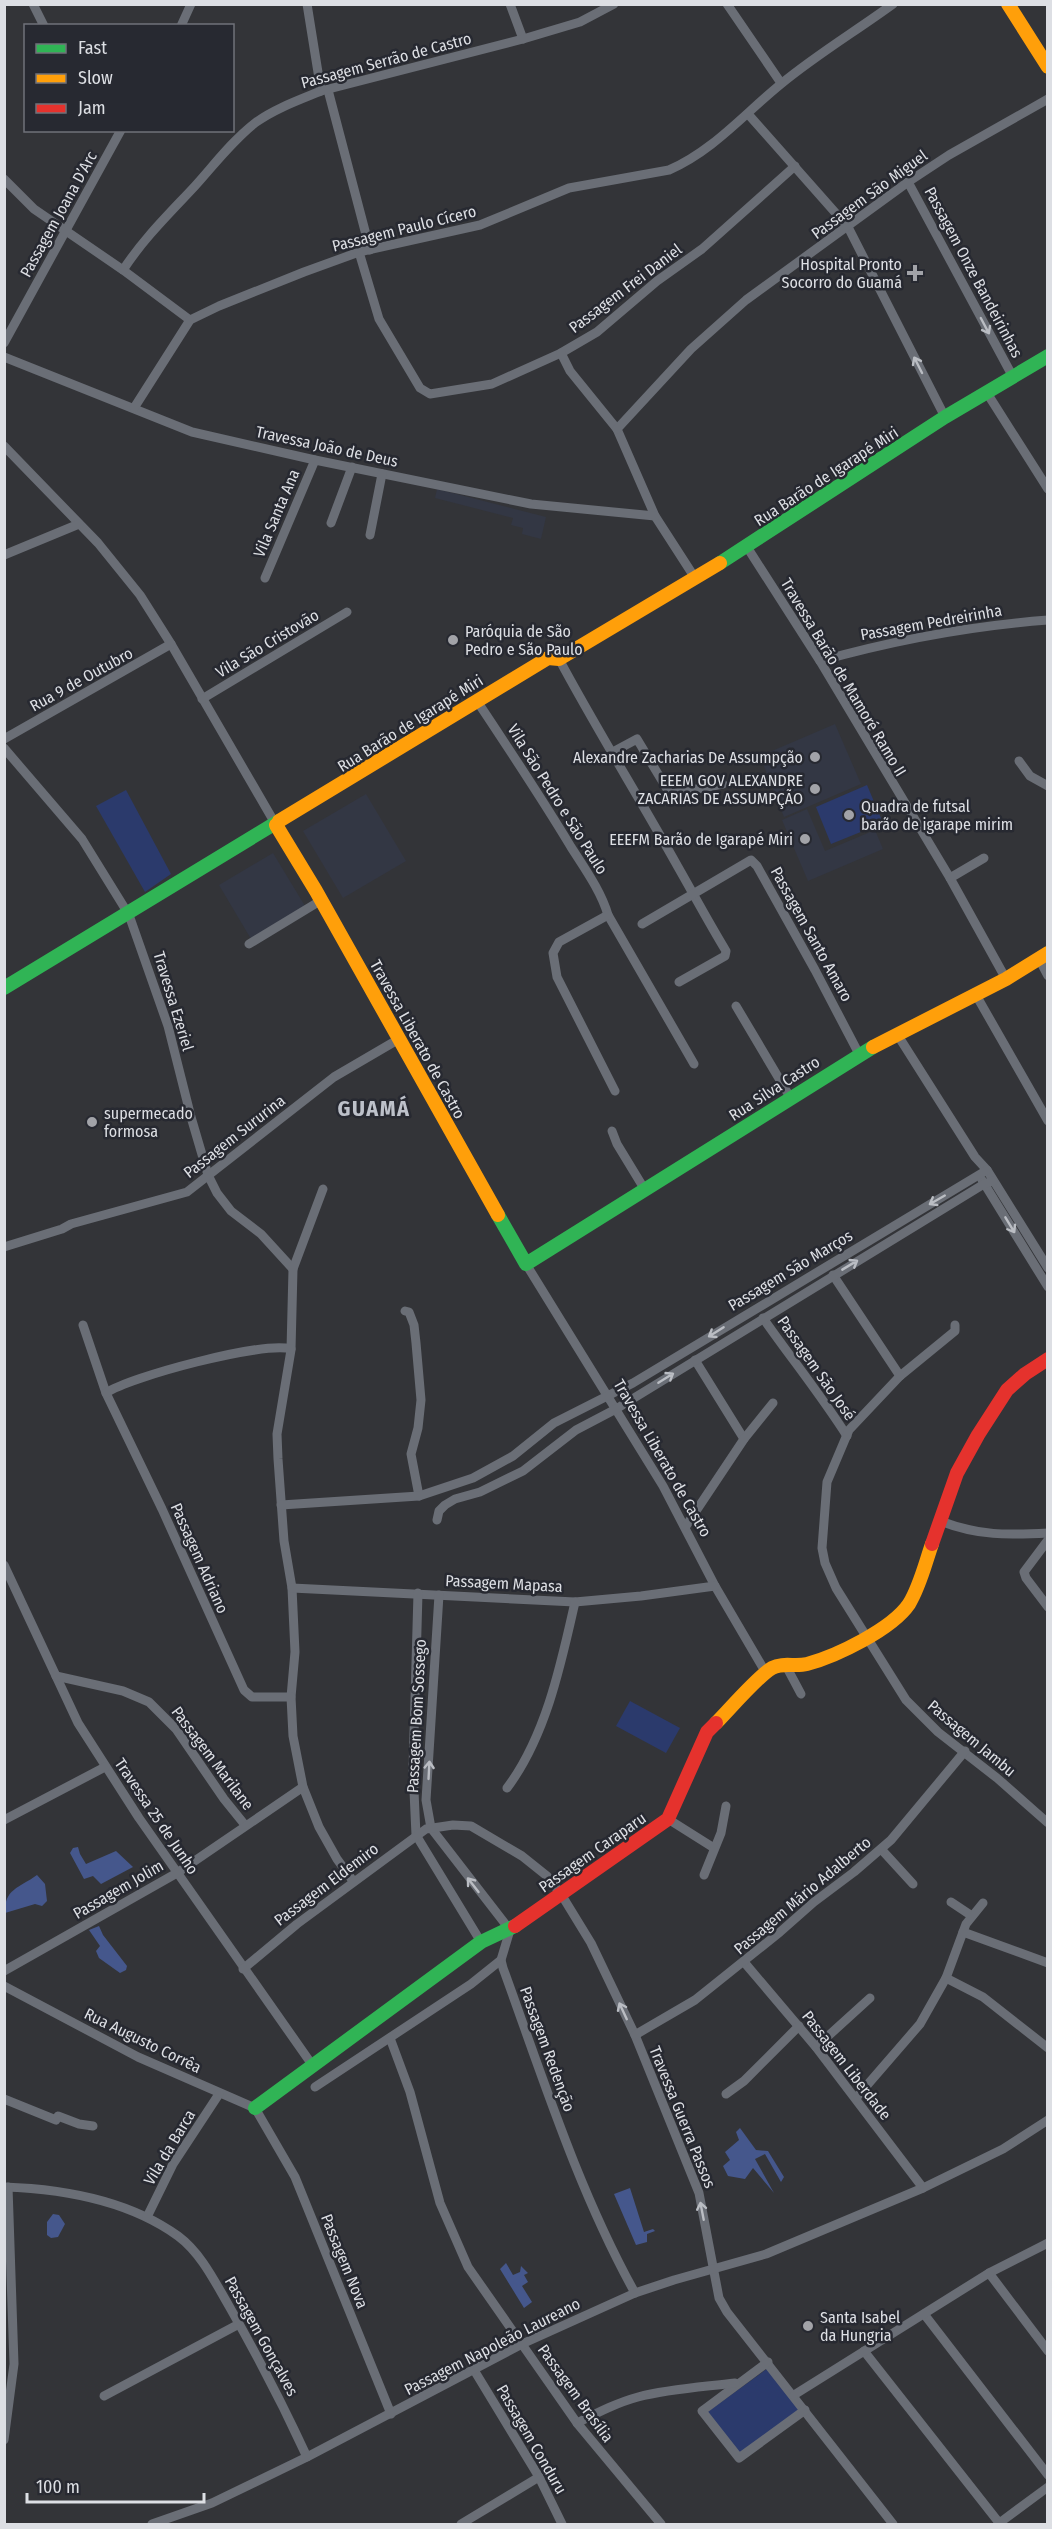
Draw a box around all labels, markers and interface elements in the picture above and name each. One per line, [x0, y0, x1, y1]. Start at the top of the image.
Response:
legend [24, 24, 234, 132]
street label: Passagem Serrão de Castro [299, 29, 473, 92]
text: Fast [78, 37, 107, 59]
text: Slow [78, 67, 113, 89]
text: Jam [78, 97, 106, 119]
street label: Passagem São Miguel [808, 146, 931, 243]
street label: Passagem Joana D’Arc [16, 148, 101, 280]
street label: Passagem Onze Bandeirinhas [920, 184, 1027, 361]
street label: Passagem Paulo Cícero [330, 201, 478, 256]
street label: Passagem Frei Daniel [565, 240, 685, 337]
place label: Hospital Pronto Socorro do Guamá [782, 255, 902, 292]
marker: Hospital Pronto Socorro do Guamá [906, 264, 924, 282]
one-way arrow [980, 317, 991, 335]
one-way arrow [912, 356, 923, 374]
street label: Travessa João de Deus [254, 422, 400, 471]
street label: Rua Barão de Igarapé Miri [751, 423, 902, 530]
street label: Vila Santa Ana [249, 466, 304, 560]
street label: Travessa Barão de Mamoré Ramo II [777, 575, 910, 780]
street label: Passagem Pedreirinha [859, 601, 1003, 644]
street label: Vila São Cristovão [212, 605, 322, 682]
place label: Paróquia de São Pedro e São Paulo [465, 622, 583, 659]
marker: Paróquia de São Pedro e São Paulo [446, 633, 460, 647]
street label: Rua 9 de Outubro [27, 643, 136, 716]
street label: Rua Barão de Igarapé Miri [334, 671, 487, 776]
street label: Vila São Pedro e São Paulo [504, 721, 612, 878]
place label: Alexandre Zacharias De Assumpção [573, 748, 803, 767]
marker: Alexandre Zacharias De Assumpção [808, 750, 822, 764]
place label: EEEM GOV ALEXANDRE ZACARIAS DE ASSUMPÇÃO [637, 771, 803, 809]
marker: EEEM GOV ALEXANDRE ZACARIAS DE ASSUMPÇÃO [808, 782, 822, 796]
place label: Quadra de futsal barão de igarape mirim [861, 797, 1013, 834]
marker: Quadra de futsal barão de igarape mirim [842, 808, 856, 822]
place label: EEEFM Barão de Igarapé Miri [609, 830, 793, 849]
marker: EEEFM Barão de Igarapé Miri [798, 832, 812, 846]
street label: Passagem Santo Amaro [767, 864, 856, 1005]
street label: Travessa Ezeriel [149, 949, 198, 1053]
street label: Travessa Liberato de Castro [366, 956, 469, 1122]
street label: Rua Silva Castro [725, 1052, 823, 1125]
street label: Passagem Sururina [180, 1091, 289, 1182]
district label: GUAMÁ [338, 1095, 410, 1122]
place label: supermecado formosa [104, 1104, 193, 1141]
marker: supermecado formosa [85, 1115, 99, 1129]
one-way arrow [929, 1194, 946, 1206]
one-way arrow [1005, 1216, 1017, 1233]
street label: Passagem São Marços [725, 1226, 856, 1315]
one-way arrow [841, 1258, 858, 1270]
street label: Passagem São José [774, 1312, 860, 1424]
one-way arrow [707, 1326, 724, 1339]
one-way arrow [657, 1371, 674, 1383]
street label: Travessa Liberato de Castro [610, 1376, 715, 1540]
street label: Passagem Adriano [167, 1500, 232, 1616]
street label: Passagem Mapasa [445, 1571, 563, 1596]
street label: Passagem Bom Sossego [403, 1639, 430, 1794]
street label: Passagem Jambu [924, 1696, 1020, 1781]
street label: Passagem Marilane [167, 1703, 258, 1814]
street label: Travessa 25 de Junho [111, 1755, 202, 1878]
one-way arrow [423, 1761, 434, 1780]
street label: Passagem Caraparu [535, 1808, 650, 1896]
street label: Passagem Mário Adalberto [730, 1833, 875, 1958]
street label: Passagem Eldemiro [270, 1839, 382, 1930]
street label: Passagem Jolim [70, 1856, 167, 1923]
one-way arrow [467, 1877, 480, 1893]
street label: Passagem Redenção [516, 1984, 579, 2114]
one-way arrow [617, 2002, 629, 2020]
street label: Rua Augusto Corrêa [81, 2004, 204, 2077]
street label: Passagem Liberdade [798, 2007, 895, 2124]
street label: Travessa Guerra Passos [645, 2043, 720, 2191]
street label: Vila da Barca [140, 2106, 199, 2188]
one-way arrow [696, 2202, 707, 2222]
street label: Passagem Nova [317, 2211, 372, 2311]
street label: Passagem Gonçalves [221, 2273, 302, 2400]
street label: Passagem Napoleão Laureano [401, 2294, 583, 2399]
place label: Santa Isabel da Hungria [820, 2308, 900, 2345]
marker: Santa Isabel da Hungria [801, 2319, 815, 2333]
street label: Passagem Brasília [534, 2341, 618, 2446]
street label: Passagem Conduru [493, 2381, 571, 2497]
scale bar [27, 2466, 204, 2504]
text: 100 m [36, 2476, 80, 2498]

